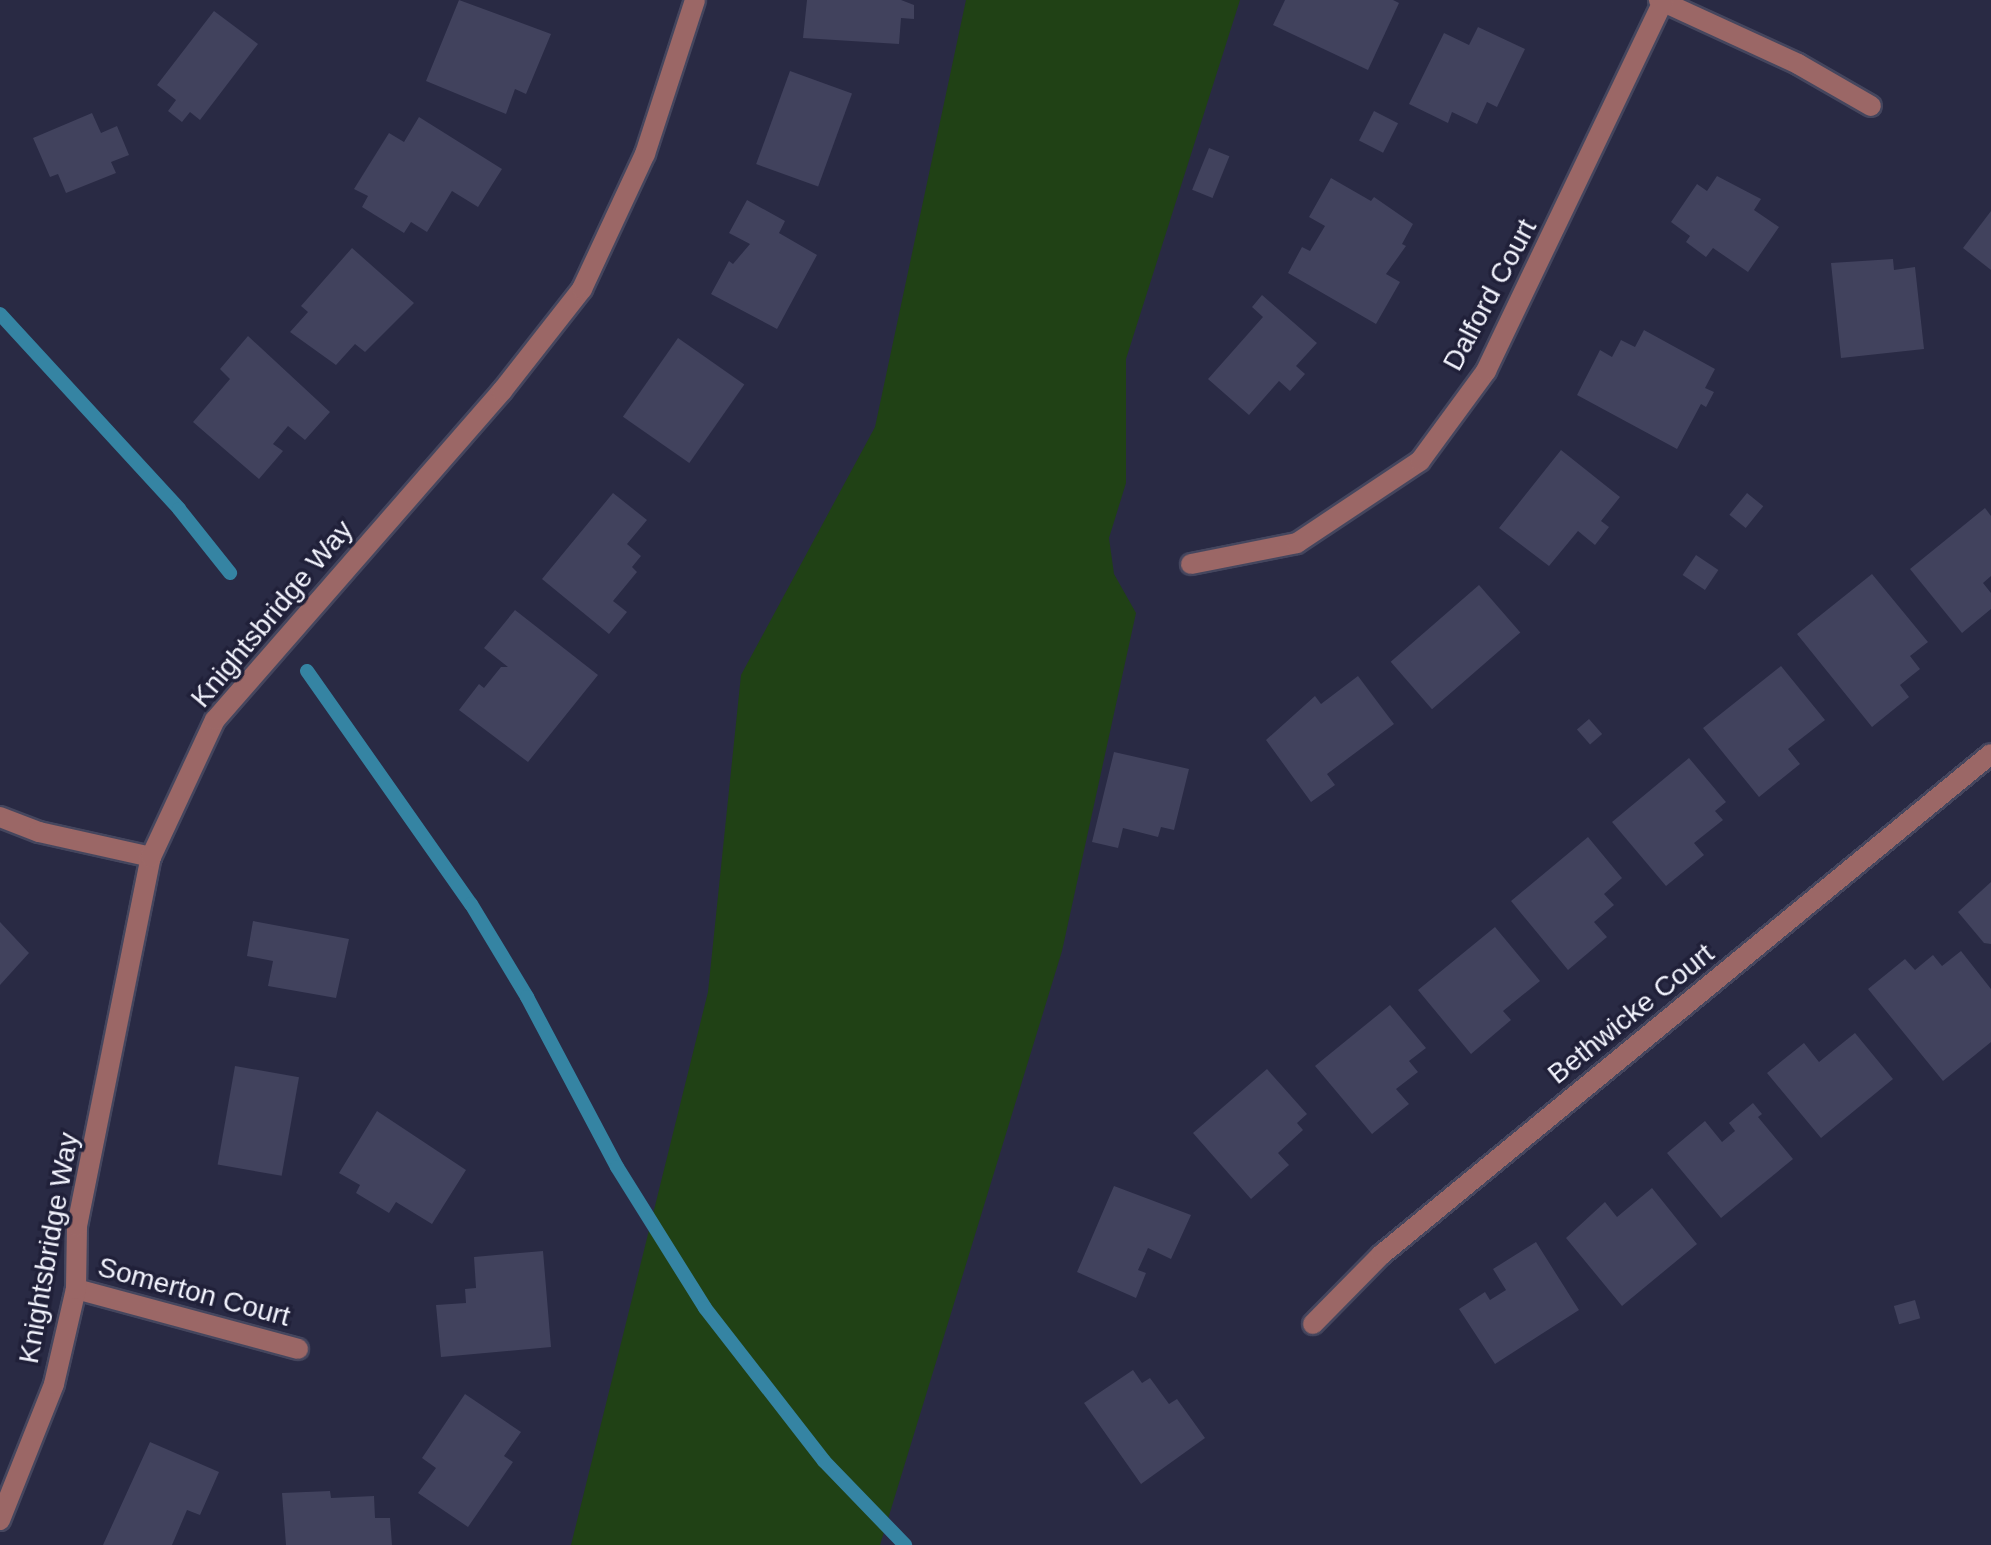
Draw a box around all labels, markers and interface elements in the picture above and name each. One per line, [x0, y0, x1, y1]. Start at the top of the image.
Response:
street label: Dalford Court [1436, 214, 1544, 376]
street label: Knightsbridge Way [184, 514, 360, 714]
street label: Bethwicke Court [1541, 937, 1721, 1091]
street label: Knightsbridge Way [12, 1130, 86, 1366]
street label: Somerton Court [94, 1250, 294, 1334]

